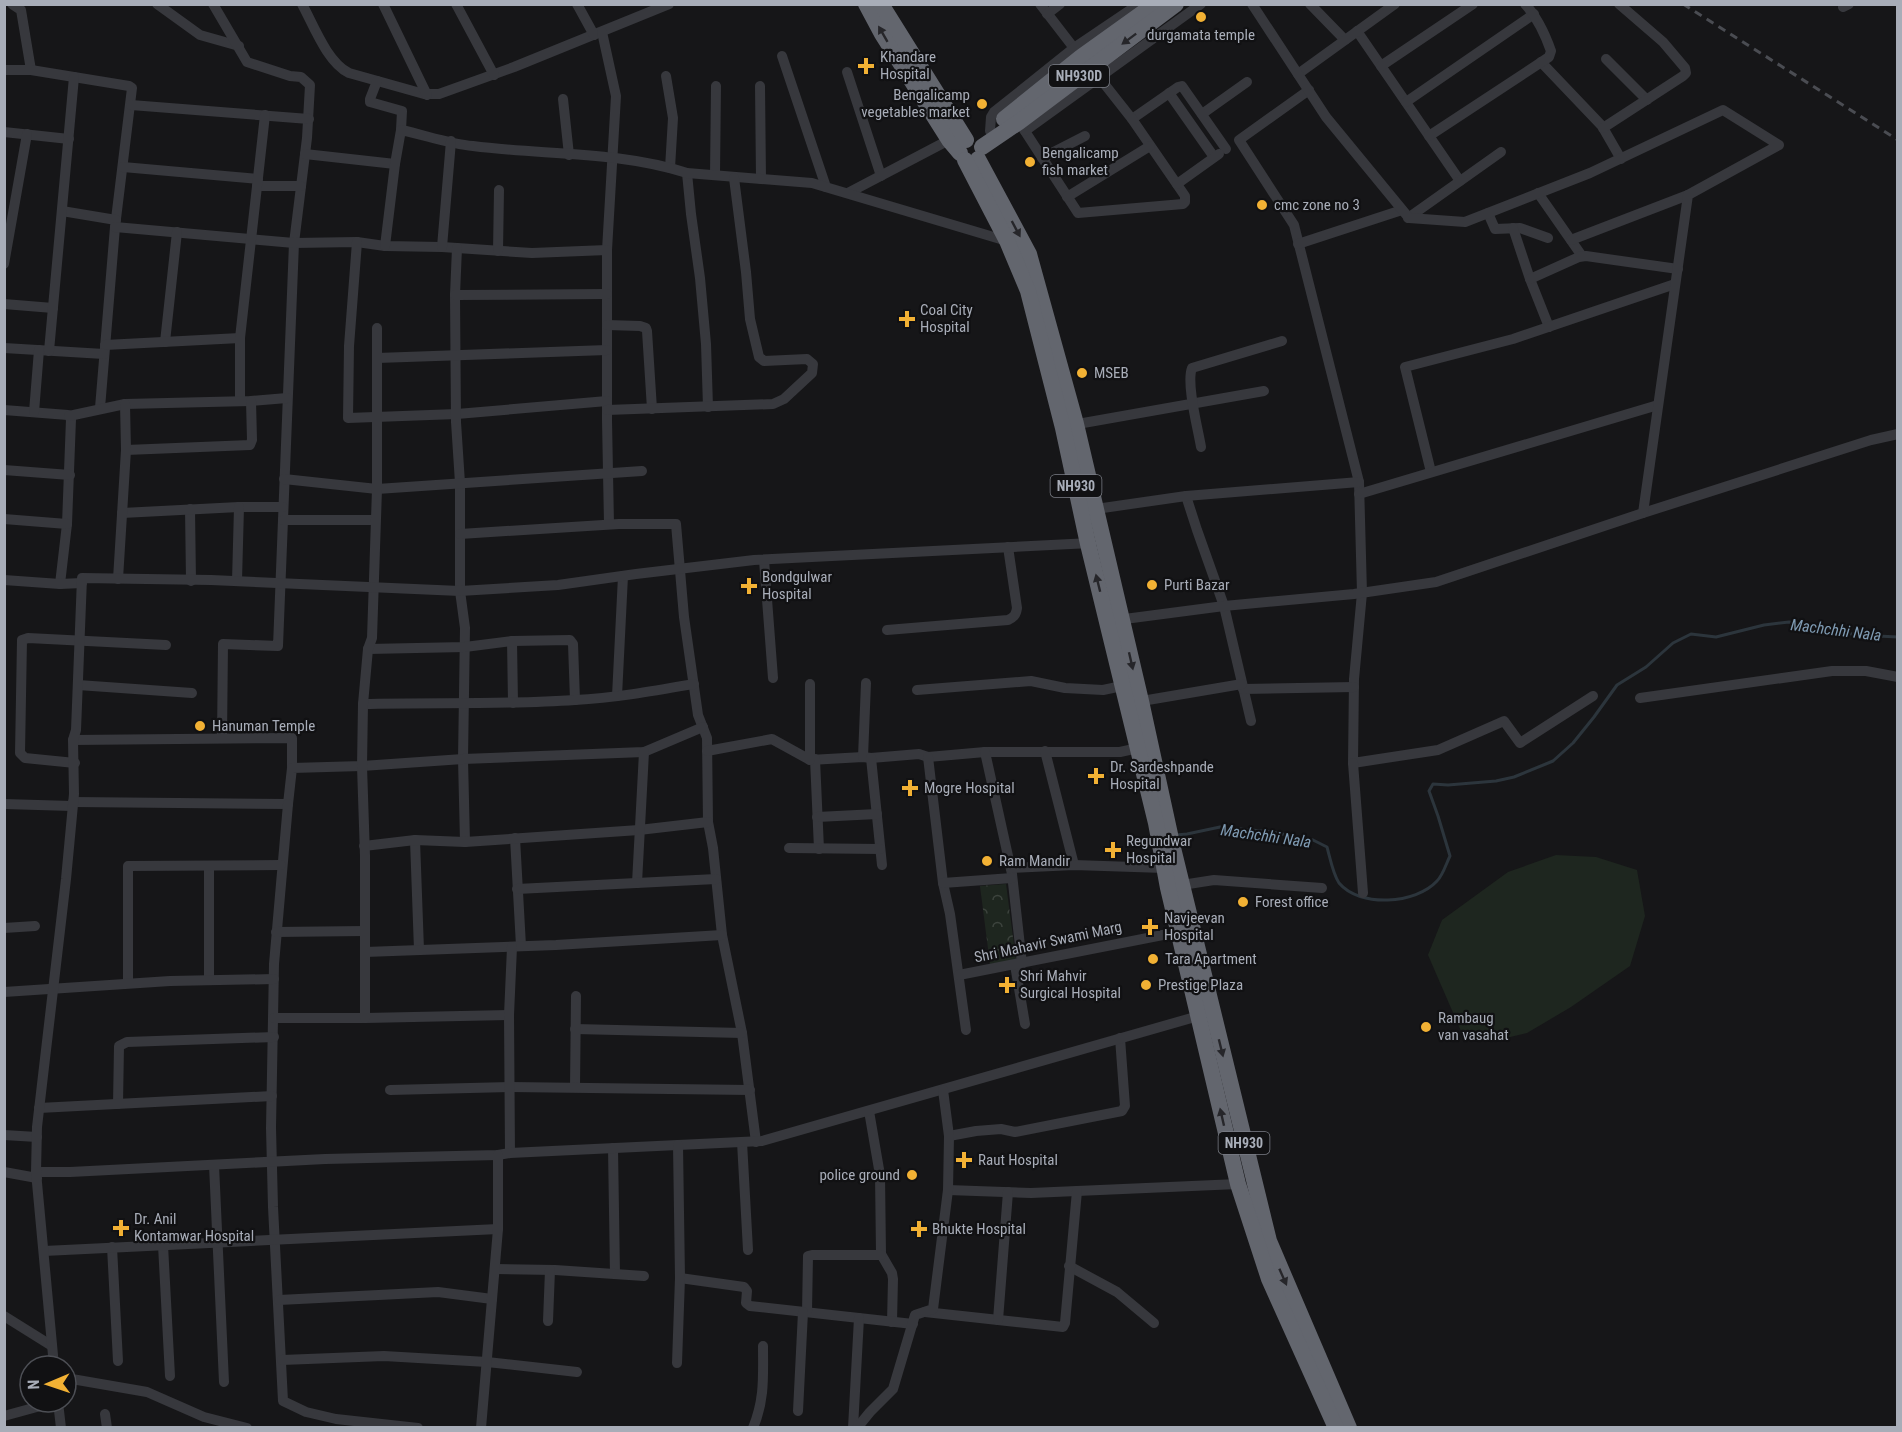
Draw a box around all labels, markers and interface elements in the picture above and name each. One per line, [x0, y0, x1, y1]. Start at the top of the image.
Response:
marker: durgamata temple [1194, 10, 1208, 24]
one-way arrow [877, 26, 888, 42]
place label: durgamata temple [1147, 26, 1255, 44]
one-way arrow [1121, 33, 1137, 46]
place label: Khandare Hospital [880, 48, 936, 83]
marker: Khandare Hospital [857, 57, 875, 75]
road number: NH930D [1049, 65, 1109, 87]
place label: Bengalicamp vegetables market [861, 86, 970, 121]
marker: Bengalicamp vegetables market [975, 97, 989, 111]
place label: Bengalicamp fish market [1042, 144, 1119, 179]
marker: Bengalicamp fish market [1023, 155, 1037, 169]
place label: cmc zone no 3 [1274, 196, 1360, 214]
marker: cmc zone no 3 [1255, 198, 1269, 212]
one-way arrow [1011, 221, 1021, 238]
place label: Coal City Hospital [920, 301, 973, 336]
marker: Coal City Hospital [898, 310, 916, 328]
place label: MSEB [1094, 364, 1129, 382]
marker: MSEB [1075, 366, 1089, 380]
road number: NH930 [1050, 475, 1102, 497]
place label: Bondgulwar Hospital [762, 568, 832, 603]
one-way arrow [1092, 574, 1102, 592]
place label: Purti Bazar [1164, 576, 1230, 594]
marker: Bondgulwar Hospital [740, 577, 758, 595]
marker: Purti Bazar [1145, 578, 1159, 592]
water label: Machchhi Nala [1790, 615, 1882, 645]
one-way arrow [1127, 651, 1136, 670]
place label: Hanuman Temple [212, 717, 315, 735]
marker: Hanuman Temple [193, 719, 207, 733]
place label: Dr. Sardeshpande Hospital [1110, 758, 1214, 793]
marker: Dr. Sardeshpande Hospital [1087, 767, 1105, 785]
marker: Mogre Hospital [901, 779, 919, 797]
place label: Mogre Hospital [924, 779, 1015, 797]
water label: Machchhi Nala [1219, 820, 1313, 852]
place label: Regundwar Hospital [1126, 832, 1192, 867]
marker: Regundwar Hospital [1104, 841, 1122, 859]
place label: Ram Mandir [999, 852, 1071, 870]
marker: Ram Mandir [980, 854, 994, 868]
place label: Forest office [1255, 893, 1328, 911]
marker: Forest office [1236, 895, 1250, 909]
place label: Navjeevan Hospital [1164, 909, 1225, 944]
street label: Shri Mahavir Swami Marg [973, 918, 1123, 966]
marker: Navjeevan Hospital [1141, 918, 1159, 936]
place label: Tara Apartment [1165, 950, 1257, 968]
marker: Tara Apartment [1146, 952, 1160, 966]
place label: Shri Mahvir Surgical Hospital [1020, 967, 1121, 1002]
marker: Shri Mahvir Surgical Hospital [998, 976, 1016, 994]
place label: Prestige Plaza [1158, 976, 1243, 994]
marker: Prestige Plaza [1139, 978, 1153, 992]
place label: Rambaug van vasahat [1438, 1009, 1509, 1044]
marker: Rambaug van vasahat [1419, 1020, 1433, 1034]
one-way arrow [1216, 1039, 1226, 1057]
one-way arrow [1217, 1108, 1227, 1126]
road number: NH930 [1218, 1132, 1270, 1154]
marker: Raut Hospital [955, 1151, 973, 1169]
place label: Raut Hospital [978, 1151, 1058, 1169]
place label: police ground [819, 1166, 900, 1184]
marker: police ground [905, 1168, 919, 1182]
place label: Dr. Anil Kontamwar Hospital [134, 1210, 254, 1245]
marker: Dr. Anil Kontamwar Hospital [112, 1219, 130, 1237]
marker: Bhukte Hospital [910, 1220, 928, 1238]
place label: Bhukte Hospital [932, 1220, 1026, 1238]
one-way arrow [1278, 1268, 1287, 1285]
north arrow [18, 1354, 78, 1414]
text: N [24, 1379, 43, 1390]

